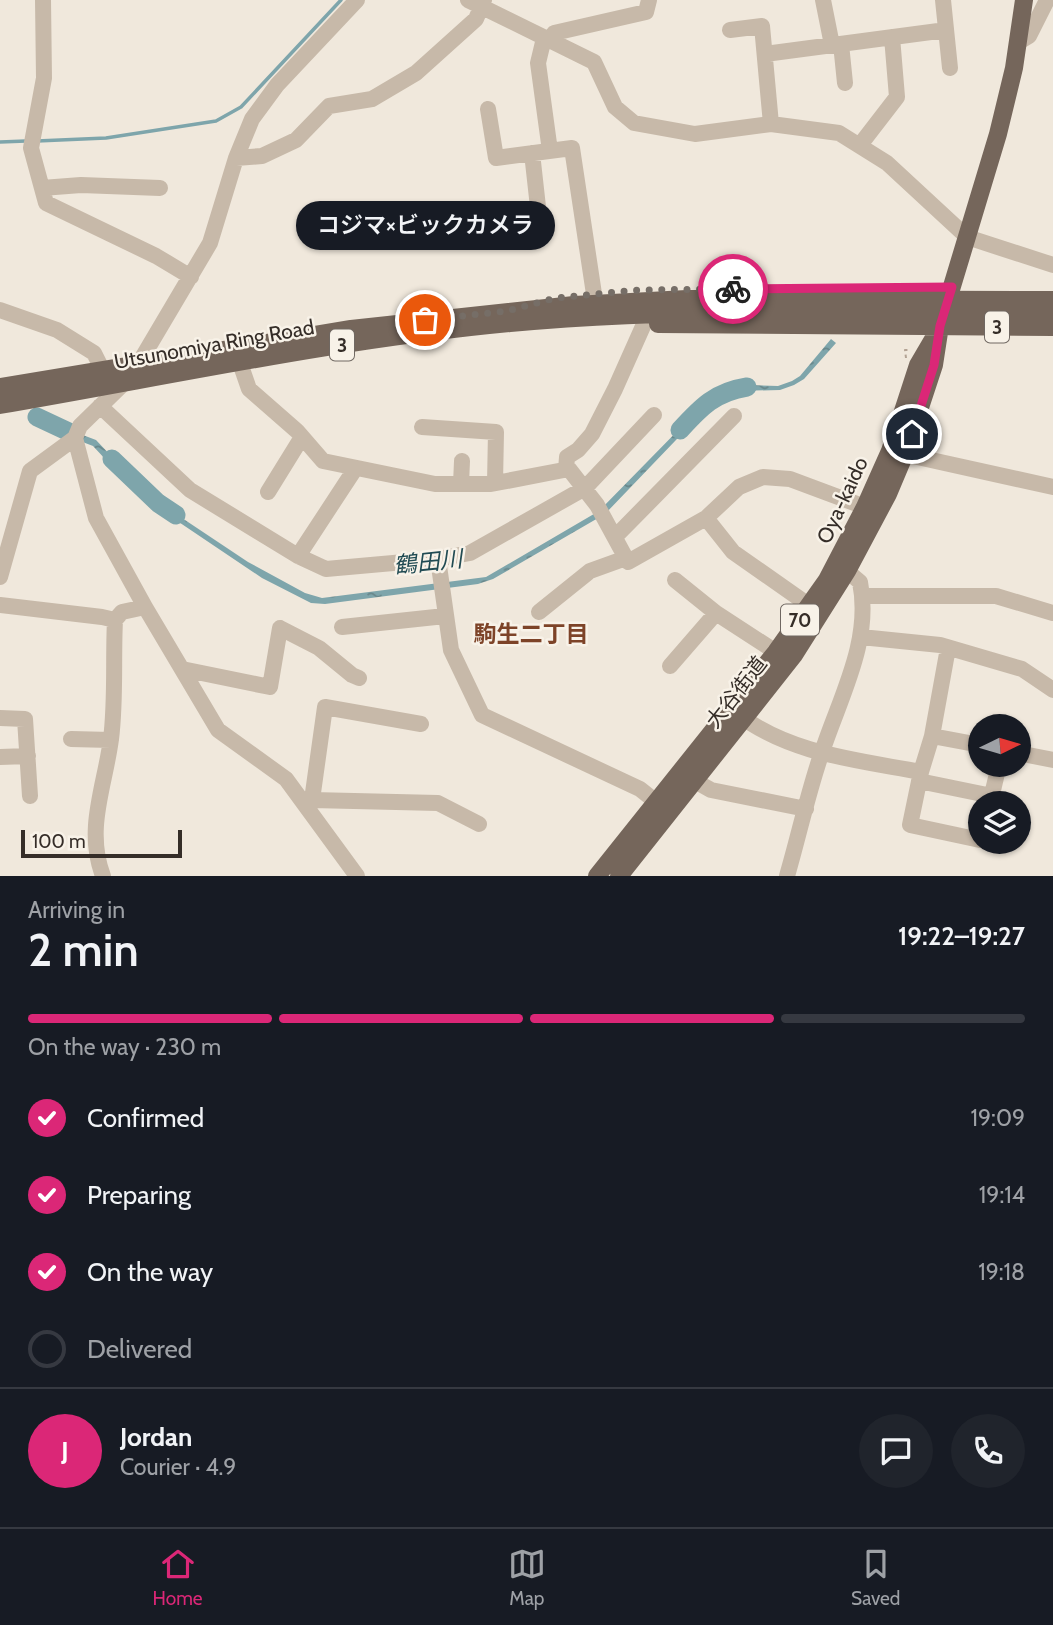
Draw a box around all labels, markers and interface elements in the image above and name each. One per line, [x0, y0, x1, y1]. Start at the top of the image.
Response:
callout: コジマ×ビックカメラ [296, 201, 554, 250]
text: コジマ×ビックカメラ [317, 211, 534, 239]
courier [698, 254, 768, 324]
icon: bike [714, 270, 752, 308]
pin [395, 290, 455, 350]
icon: bag [406, 301, 444, 339]
road number: 3 [985, 312, 1009, 342]
street label: Utsunomiya Ring Road [112, 314, 316, 374]
road number: 3 [330, 330, 354, 360]
pin [882, 404, 942, 464]
icon: home [893, 415, 931, 453]
street label: Oya-kaido [811, 453, 873, 547]
water label: 鶴田川 [392, 544, 467, 580]
road number: 70 [781, 604, 819, 636]
district label: 駒生二丁目 [474, 620, 589, 648]
street label: 大谷街道 [700, 651, 772, 733]
north arrow [968, 714, 1031, 777]
map controls [968, 714, 1031, 854]
button: layers [968, 791, 1031, 854]
scale bar [21, 827, 182, 859]
text: 100 m [32, 830, 86, 853]
text: Arriving in [28, 896, 125, 924]
text: 19:22–19:27 [898, 920, 1025, 952]
text: 2 min [28, 922, 139, 978]
text: On the way · 230 m [28, 1033, 221, 1061]
icon: check [28, 1099, 66, 1137]
text: Confirmed [87, 1102, 204, 1134]
text: 19:09 [971, 1104, 1025, 1132]
icon: check [28, 1176, 66, 1214]
text: Preparing [87, 1179, 191, 1211]
text: 19:14 [979, 1181, 1025, 1209]
icon: check [28, 1253, 66, 1291]
text: On the way [87, 1256, 213, 1288]
text: 19:18 [978, 1258, 1025, 1286]
text: Delivered [87, 1333, 192, 1365]
button: chat [859, 1414, 933, 1488]
button: phone [951, 1414, 1025, 1488]
text: Jordan [120, 1421, 192, 1453]
text: J [61, 1435, 69, 1467]
text: Courier · 4.9 [120, 1453, 236, 1481]
tab: Home [153, 1545, 203, 1610]
tab: Map [508, 1545, 546, 1610]
tab: Saved [851, 1545, 900, 1610]

